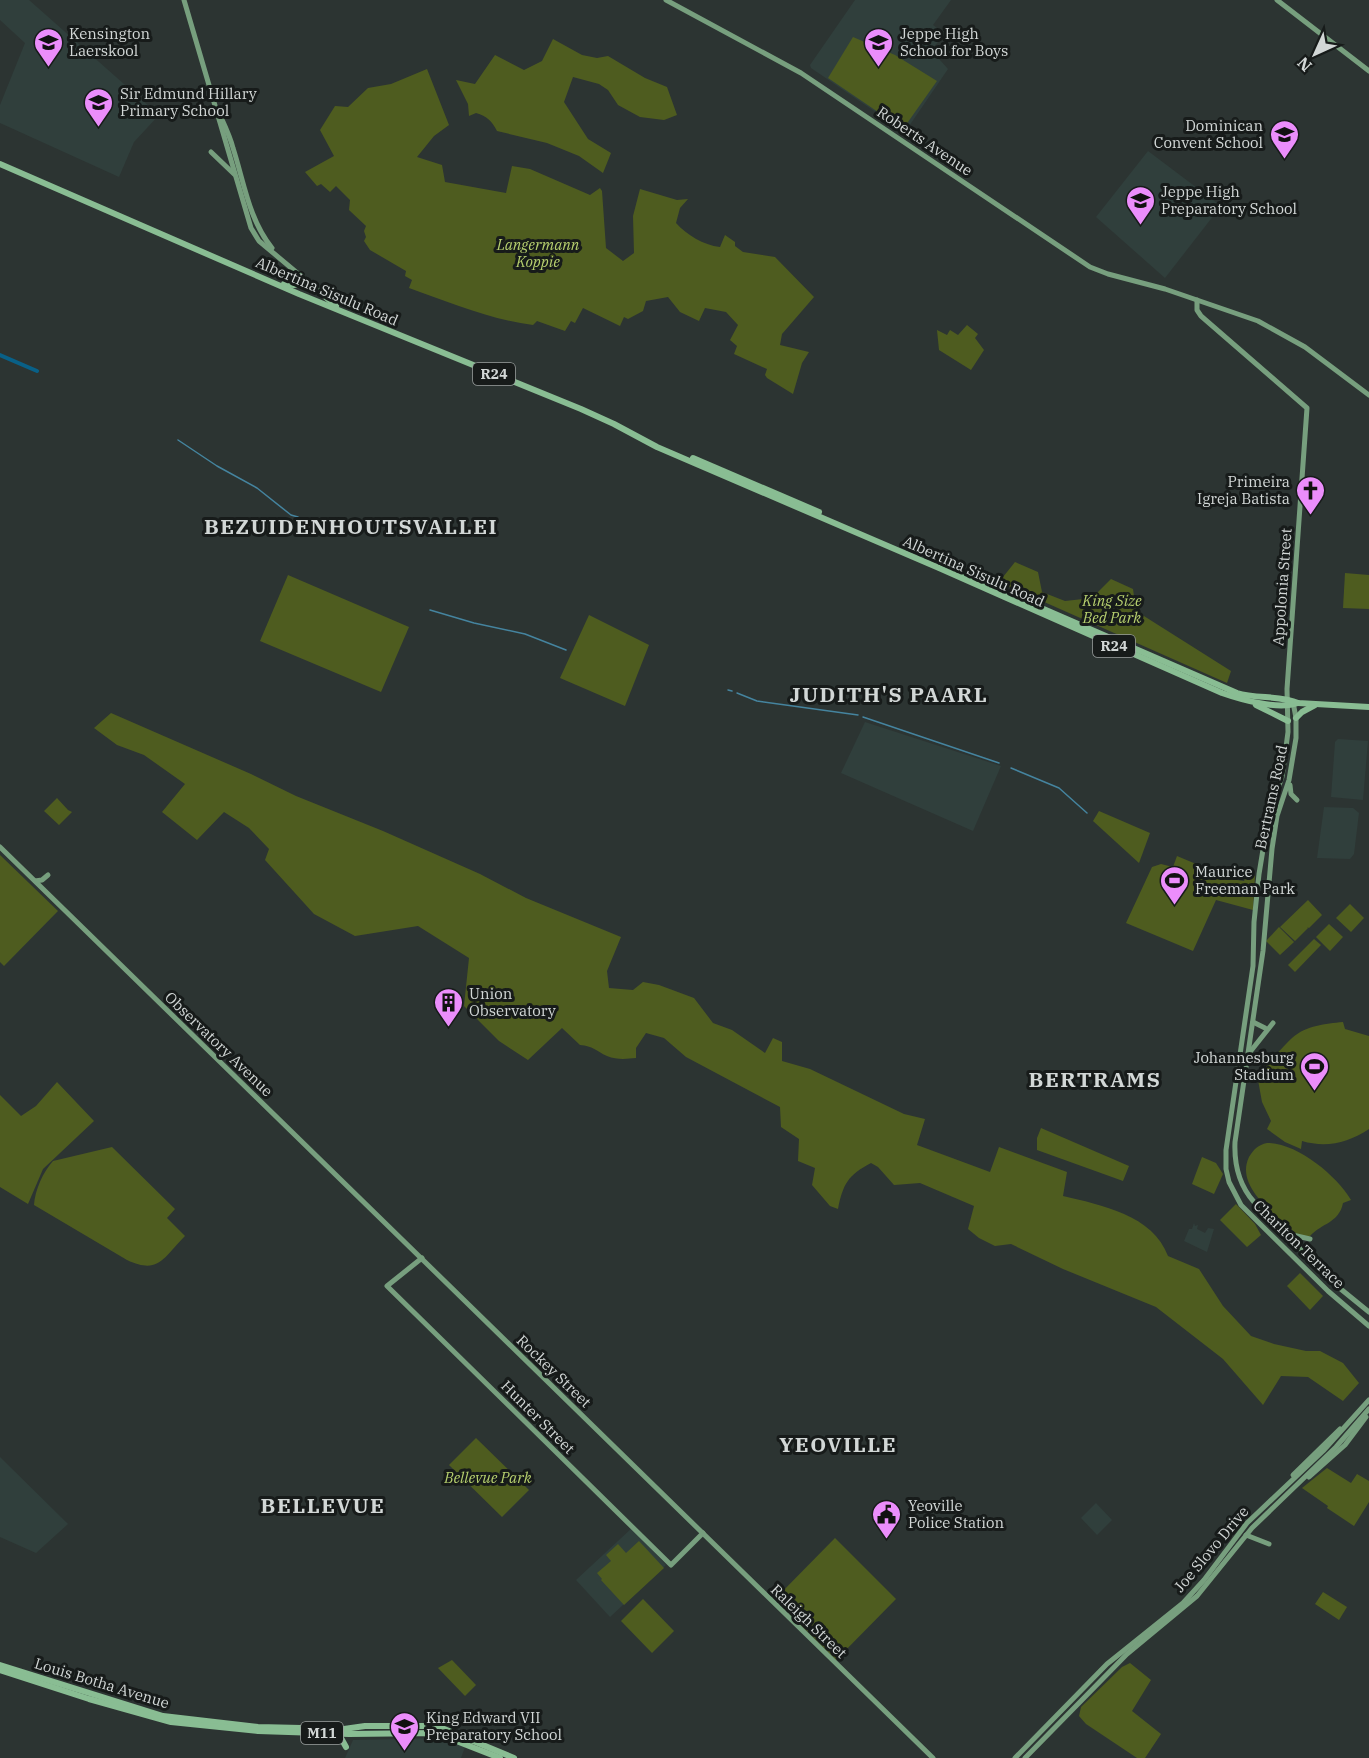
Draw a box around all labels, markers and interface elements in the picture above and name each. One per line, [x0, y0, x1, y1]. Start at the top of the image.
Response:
place label: Kensington Laerskool [69, 24, 150, 60]
place label: Jeppe High School for Boys [900, 24, 1008, 60]
north arrow [1285, 24, 1345, 84]
school or university icon: Kensington Laerskool [32, 26, 64, 68]
school or university icon: Jeppe High School for Boys [863, 26, 895, 68]
text: N [1293, 53, 1316, 76]
place label: Sir Edmund Hillary Primary School [120, 84, 257, 120]
school or university icon: Sir Edmund Hillary Primary School [83, 86, 115, 128]
street label: Roberts Avenue [874, 102, 976, 180]
place label: Dominican Convent School [1154, 116, 1263, 152]
school or university icon: Dominican Convent School [1268, 118, 1300, 160]
place label: Jeppe High Preparatory School [1161, 182, 1297, 218]
school or university icon: Jeppe High Preparatory School [1124, 184, 1156, 226]
park label: Langermann Koppie [496, 235, 580, 271]
street label: Albertina Sisulu Road [253, 252, 401, 330]
road number: R24 [473, 363, 515, 385]
place label: Primeira Igreja Batista [1197, 472, 1290, 508]
church icon: Primeira Igreja Batista [1295, 474, 1327, 516]
district label: BEZUIDENHOUTSVALLEI [204, 512, 498, 540]
street label: Appolonia Street [1268, 527, 1296, 647]
street label: Albertina Sisulu Road [900, 531, 1048, 611]
park label: King Size Bed Park [1081, 591, 1142, 627]
road number: R24 [1093, 635, 1135, 657]
district label: JUDITH'S PAARL [790, 680, 988, 708]
street label: Bertrams Road [1251, 743, 1291, 851]
place label: Maurice Freeman Park [1195, 862, 1295, 898]
sports icon: Maurice Freeman Park [1158, 864, 1190, 906]
place label: Union Observatory [469, 984, 556, 1020]
building icon: Union Observatory [432, 986, 464, 1028]
street label: Observatory Avenue [161, 987, 277, 1101]
place label: Johannesburg Stadium [1194, 1048, 1294, 1084]
sports icon: Johannesburg Stadium [1299, 1050, 1331, 1092]
district label: BERTRAMS [1029, 1065, 1161, 1093]
street label: Charlton Terrace [1249, 1196, 1349, 1292]
street label: Rockey Street [513, 1331, 595, 1411]
street label: Hunter Street [497, 1376, 579, 1458]
district label: YEOVILLE [779, 1430, 897, 1458]
park label: Bellevue Park [443, 1468, 532, 1487]
district label: BELLEVUE [261, 1491, 385, 1519]
place label: Yeoville Police Station [908, 1496, 1005, 1532]
public building icon: Yeoville Police Station [871, 1498, 903, 1540]
street label: Joe Slovo Drive [1170, 1502, 1252, 1596]
street label: Raleigh Street [767, 1580, 851, 1662]
street label: Louis Botha Avenue [32, 1653, 172, 1713]
place label: King Edward VII Preparatory School [426, 1708, 562, 1744]
school or university icon: King Edward VII Preparatory School [389, 1710, 421, 1752]
road number: M11 [301, 1722, 343, 1744]

